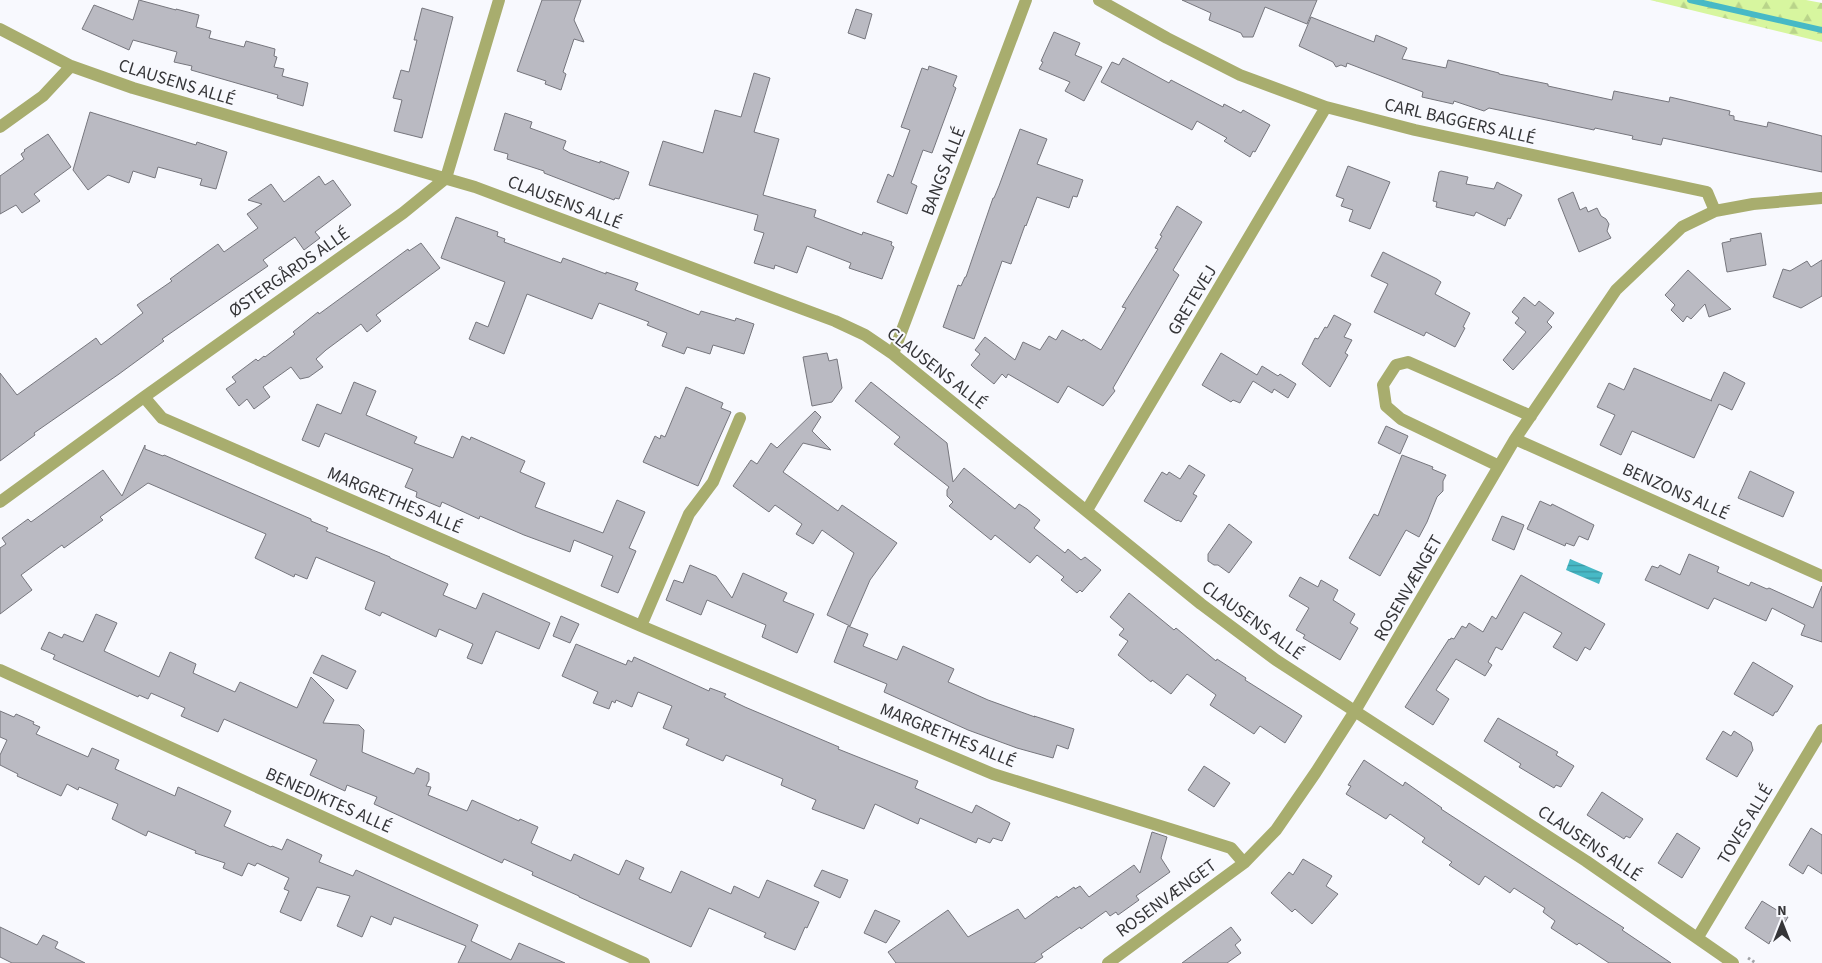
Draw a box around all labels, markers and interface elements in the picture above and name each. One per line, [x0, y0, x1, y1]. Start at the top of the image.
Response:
street label: CLAUSENS ALLÉ [115, 53, 238, 112]
street label: CARL BAGGERS ALLÉ [1382, 92, 1538, 151]
street label: BANGS ALLÉ [915, 123, 972, 219]
street label: CLAUSENS ALLÉ [504, 169, 626, 236]
street label: ØSTERGÅRDS ALLÉ [224, 221, 355, 324]
street label: GRETEVEJ [1162, 261, 1223, 340]
street label: CLAUSENS ALLÉ [881, 321, 992, 415]
street label: BENZONS ALLÉ [1618, 457, 1733, 526]
street label: MARGRETHES ALLÉ [323, 461, 466, 540]
street label: ROSENVÆNGET [1368, 530, 1449, 646]
street label: CLAUSENS ALLÉ [1197, 575, 1309, 666]
street label: MARGRETHES ALLÉ [876, 697, 1020, 774]
street label: BENEDIKTES ALLÉ [261, 761, 396, 840]
street label: TOVES ALLÉ [1712, 779, 1779, 869]
street label: CLAUSENS ALLÉ [1533, 799, 1647, 888]
street label: ROSENVÆNGET [1111, 853, 1222, 943]
north arrow [1757, 898, 1807, 948]
text: N [1777, 901, 1787, 921]

